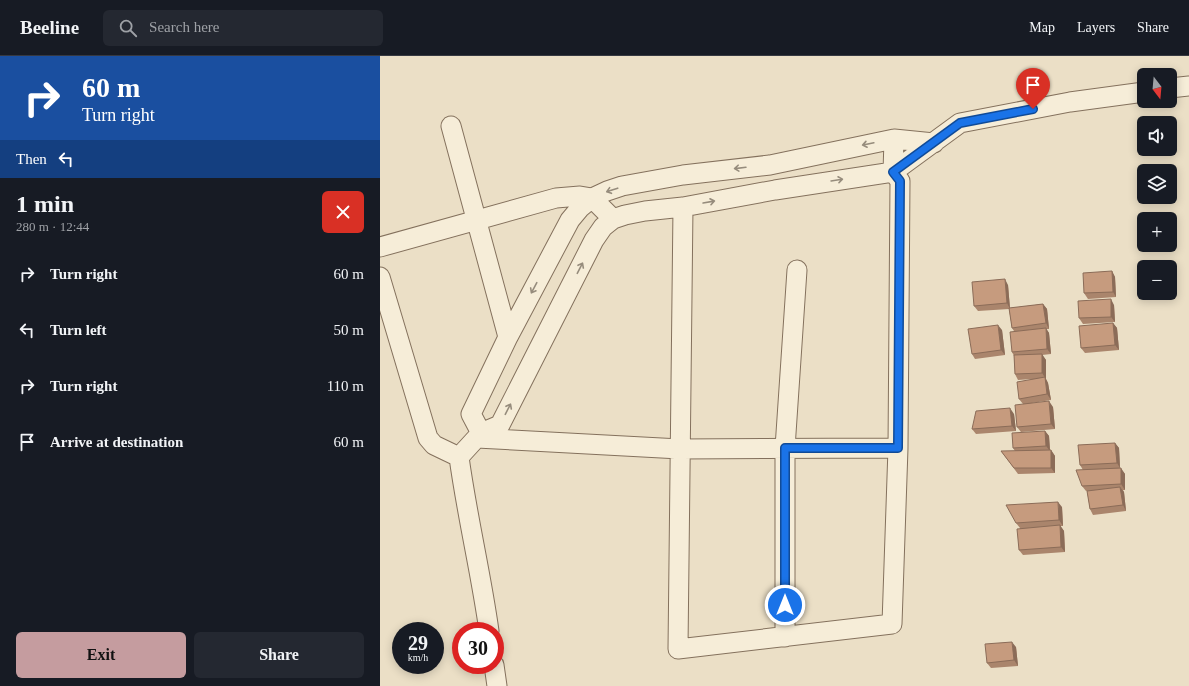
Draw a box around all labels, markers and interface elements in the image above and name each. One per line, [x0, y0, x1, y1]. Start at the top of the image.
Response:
search box [103, 10, 383, 46]
text: Beeline [20, 17, 79, 38]
icon: search [117, 17, 139, 39]
text: Search here [149, 19, 219, 35]
text: Map [1029, 20, 1055, 35]
text: Layers [1077, 20, 1115, 35]
text: Share [1137, 20, 1169, 35]
pin [1016, 68, 1050, 109]
north arrow [1137, 68, 1177, 108]
map controls [1137, 68, 1177, 300]
icon: right [16, 72, 68, 124]
text: 60 m [82, 72, 140, 103]
icon: arrive [1022, 74, 1044, 96]
text: Turn right [82, 105, 155, 125]
button: sound [1137, 116, 1177, 156]
one-way arrow [861, 141, 874, 149]
icon: left [55, 148, 77, 170]
text: Then [16, 151, 47, 167]
one-way arrow [734, 164, 747, 172]
button: layers [1137, 164, 1177, 204]
one-way arrow [830, 176, 843, 184]
one-way arrow [606, 186, 618, 194]
text: 1 min [16, 191, 74, 217]
button: close [322, 191, 364, 233]
one-way arrow [702, 198, 715, 206]
button: + [1137, 212, 1177, 252]
text: 280 m · 12:44 [16, 219, 89, 234]
button: − [1137, 260, 1177, 300]
icon: right [16, 263, 38, 285]
one-way arrow [577, 263, 584, 275]
text: Turn right [50, 266, 117, 282]
text: 60 m [334, 266, 364, 282]
one-way arrow [530, 282, 537, 294]
icon: left [16, 319, 38, 341]
text: Turn left [50, 322, 107, 338]
text: 50 m [334, 322, 364, 338]
icon: right [16, 375, 38, 397]
text: Turn right [50, 378, 117, 394]
text: 110 m [327, 378, 364, 394]
one-way arrow [505, 404, 513, 416]
icon: arrive [16, 431, 38, 453]
text: Arrive at destination [50, 434, 183, 450]
text: 60 m [334, 434, 364, 450]
position arrow [764, 584, 806, 626]
speed limit sign: 30 [452, 622, 504, 674]
button: Exit [16, 632, 186, 678]
button: Share [194, 632, 364, 678]
text: 29 [408, 632, 428, 654]
text: km/h [408, 652, 428, 663]

